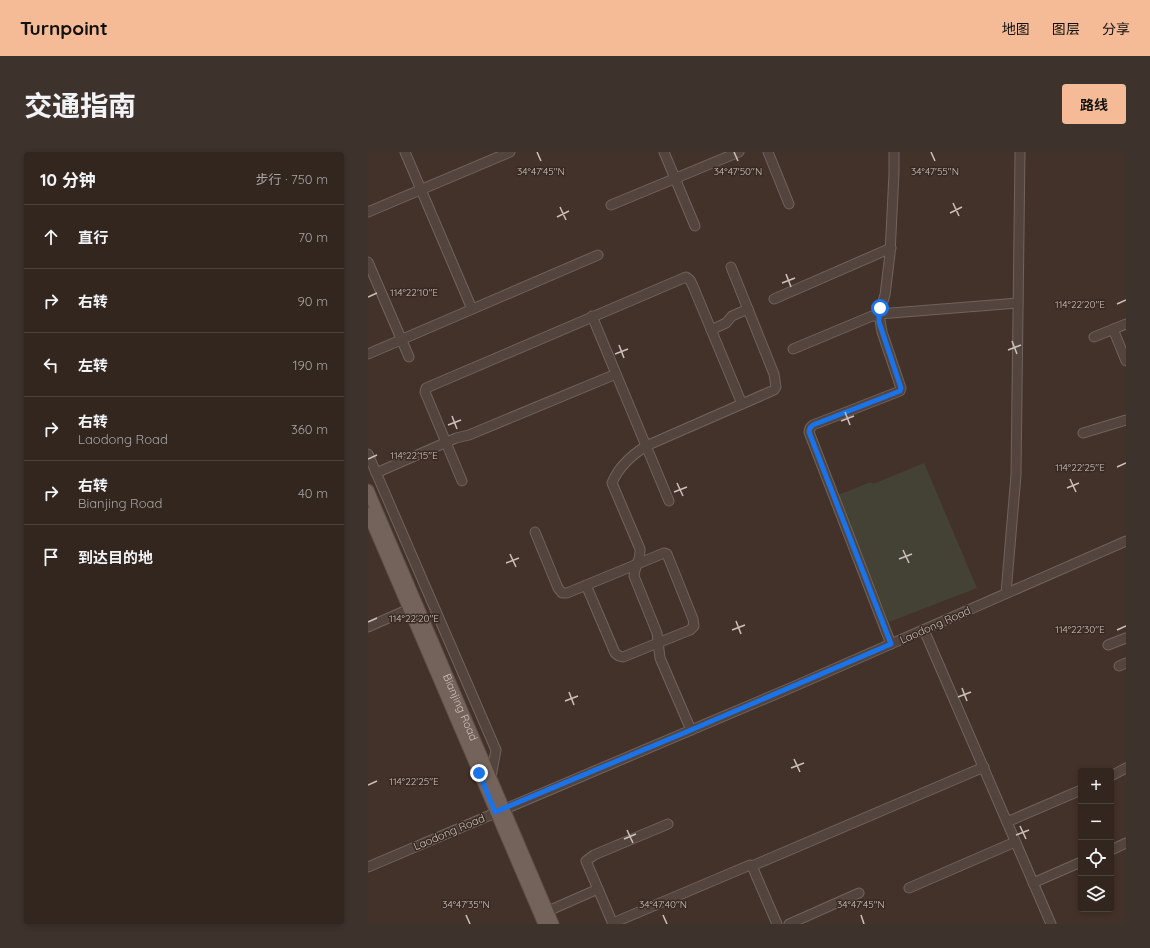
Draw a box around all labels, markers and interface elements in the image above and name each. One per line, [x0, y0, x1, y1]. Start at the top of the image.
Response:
text: Turnpoint [20, 16, 108, 40]
text: 地图 [1002, 20, 1030, 38]
text: 图层 [1052, 20, 1080, 38]
text: 分享 [1102, 20, 1130, 38]
button: 路线 [1062, 84, 1126, 124]
text: 交通指南 [24, 88, 136, 123]
text: 34°47'45"N [517, 165, 565, 178]
text: 34°47'50"N [714, 165, 762, 178]
text: 34°47'55"N [911, 165, 959, 178]
text: 10 分钟 [40, 169, 96, 190]
text: 步行 · 750 m [255, 171, 328, 187]
icon: ahead [40, 226, 62, 248]
text: 直行 [78, 228, 108, 247]
text: 70 m [298, 229, 328, 245]
text: 114°22'10"E [390, 286, 438, 299]
icon: right [40, 290, 62, 312]
text: 右转 [78, 292, 108, 311]
text: 90 m [298, 293, 328, 309]
text: 114°22'20"E [1055, 298, 1105, 311]
route start [871, 299, 889, 317]
icon: left [40, 354, 62, 376]
text: 左转 [78, 356, 108, 375]
text: 190 m [293, 357, 328, 373]
text: 右转 [78, 412, 108, 431]
icon: right [40, 418, 62, 440]
text: 360 m [291, 421, 328, 437]
text: Laodong Road [78, 431, 168, 447]
text: 114°22'15"E [390, 449, 438, 462]
text: 114°22'25"E [1055, 461, 1105, 474]
text: 右转 [78, 476, 108, 495]
icon: right [40, 482, 62, 504]
text: 40 m [298, 485, 328, 501]
text: Bianjing Road [78, 495, 162, 511]
icon: arrive [40, 546, 62, 568]
text: 到达目的地 [78, 548, 153, 567]
street label: Laodong Road [897, 603, 973, 647]
text: 114°22'20"E [389, 612, 439, 625]
text: 114°22'30"E [1055, 623, 1105, 636]
street label: Bianjing Road [440, 671, 481, 743]
route end [470, 764, 488, 782]
map controls [1078, 768, 1114, 912]
button: + [1078, 768, 1114, 804]
text: 114°22'25"E [389, 775, 439, 788]
button: − [1078, 804, 1114, 840]
street label: Laodong Road [411, 811, 487, 853]
button: locate [1078, 840, 1114, 876]
button: layers [1078, 876, 1114, 912]
text: 34°47'35"N [442, 898, 490, 911]
text: 34°47'40"N [639, 898, 687, 911]
text: 34°47'45"N [837, 898, 885, 911]

